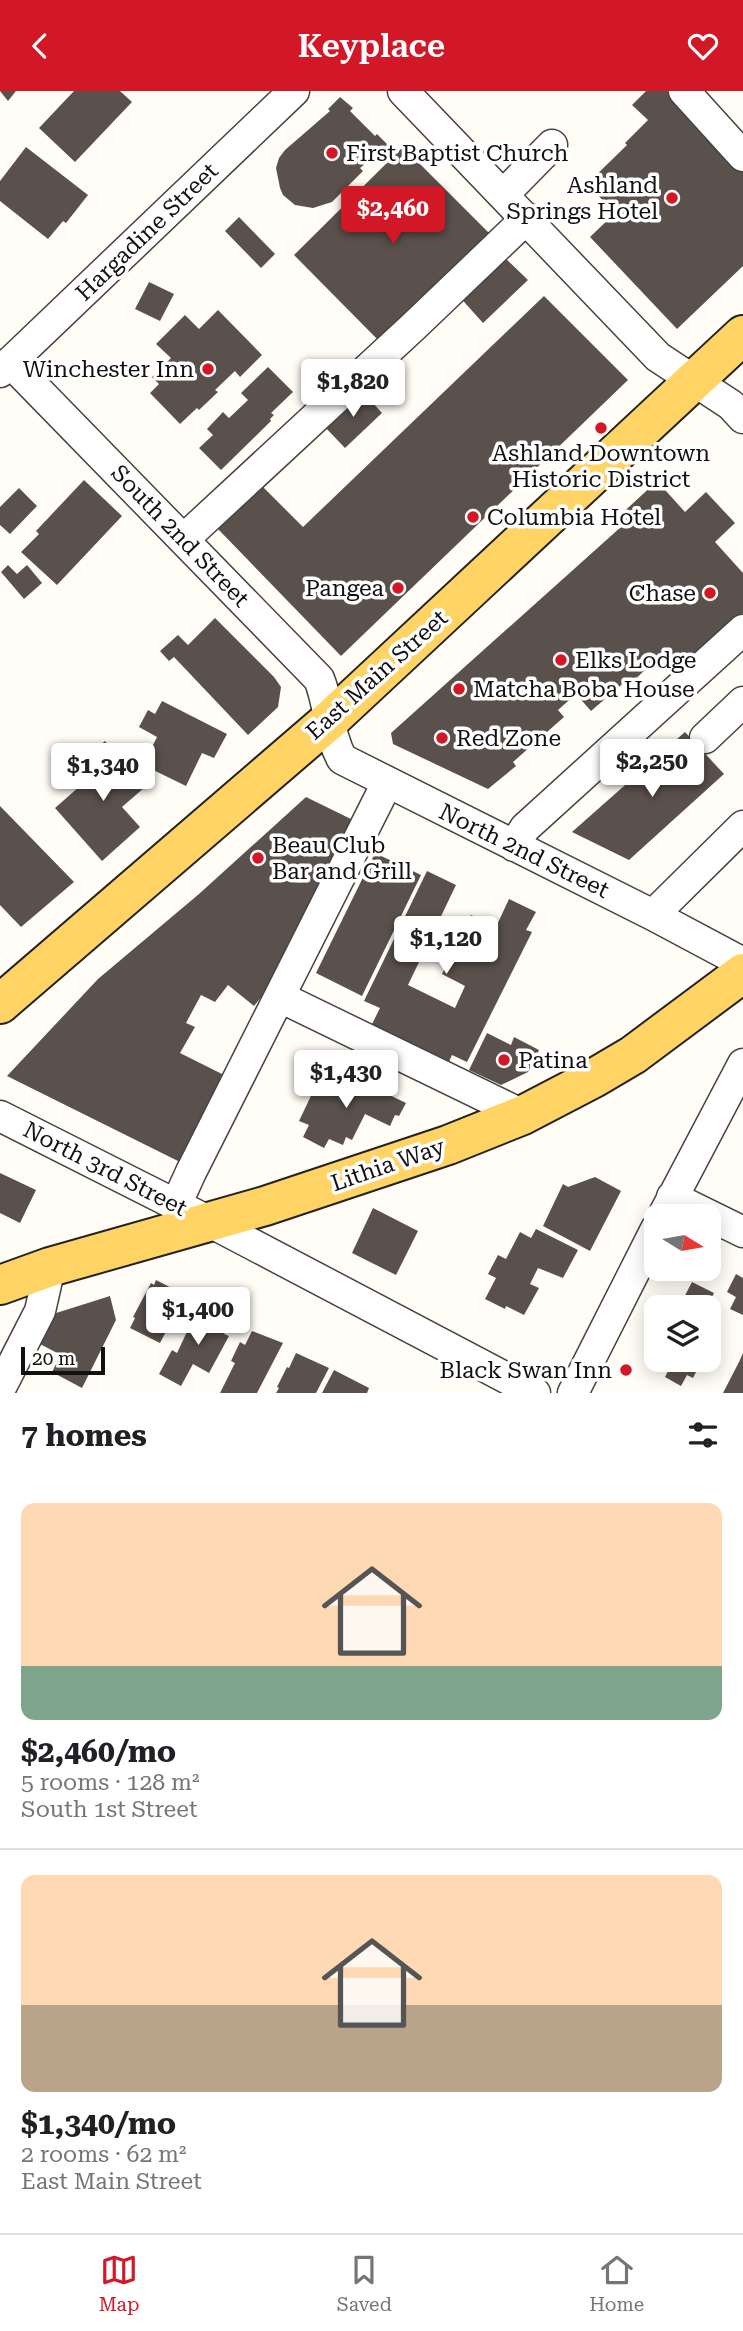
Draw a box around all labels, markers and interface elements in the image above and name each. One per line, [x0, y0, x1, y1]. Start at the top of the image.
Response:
icon: back [21, 27, 59, 65]
text: Keyplace [298, 27, 445, 65]
icon: heart [684, 27, 722, 65]
place label: First Baptist Church [346, 140, 569, 167]
marker: First Baptist Church [324, 145, 340, 161]
street label: Hargadine Street [70, 157, 224, 307]
place label: Ashland Springs Hotel [506, 172, 658, 225]
pin: $2,460 [336, 187, 450, 246]
marker: Ashland Springs Hotel [664, 190, 680, 206]
text: $2,460 [357, 195, 429, 222]
place label: Winchester Inn [23, 356, 194, 383]
pin: $1,820 [296, 359, 410, 419]
marker: Winchester Inn [200, 361, 216, 377]
text: $1,820 [317, 368, 389, 395]
marker: Ashland Downtown Historic District [593, 420, 609, 436]
place label: Ashland Downtown Historic District [492, 440, 710, 493]
street label: South 2nd Street [105, 459, 255, 613]
place label: Columbia Hotel [487, 504, 661, 531]
marker: Columbia Hotel [465, 509, 481, 525]
place label: Pangea [305, 575, 385, 602]
marker: Pangea [390, 580, 406, 596]
place label: Chase [629, 580, 696, 607]
marker: Chase [702, 585, 718, 601]
street label: East Main Street [301, 604, 454, 746]
place label: Elks Lodge [575, 647, 696, 674]
marker: Elks Lodge [553, 652, 569, 668]
place label: Matcha Boba House [473, 676, 695, 703]
marker: Matcha Boba House [451, 681, 467, 697]
place label: Red Zone [456, 725, 561, 752]
marker: Red Zone [434, 730, 450, 746]
pin: $2,250 [595, 739, 709, 799]
pin: $1,340 [46, 743, 160, 803]
text: $2,250 [616, 748, 688, 775]
text: $1,340 [67, 752, 139, 779]
street label: North 2nd Street [435, 798, 614, 904]
place label: Beau Club Bar and Grill [272, 832, 412, 885]
marker: Beau Club Bar and Grill [250, 850, 266, 866]
pin: $1,120 [389, 917, 503, 976]
text: $1,120 [410, 925, 482, 952]
place label: Patina [518, 1047, 588, 1074]
pin: $1,430 [289, 1051, 403, 1110]
marker: Patina [496, 1052, 512, 1068]
text: $1,430 [310, 1059, 382, 1086]
street label: North 3rd Street [19, 1116, 192, 1222]
street label: Lithia Way [328, 1133, 449, 1197]
north arrow [644, 1204, 721, 1281]
map controls [644, 1204, 721, 1372]
pin: $1,400 [141, 1287, 255, 1347]
button: layers [644, 1295, 721, 1372]
text: $1,400 [162, 1296, 234, 1323]
scale bar [21, 1344, 105, 1376]
text: 20 m [32, 1347, 75, 1370]
place label: Black Swan Inn [440, 1357, 612, 1384]
marker: Black Swan Inn [618, 1362, 634, 1378]
icon: filters [684, 1416, 722, 1454]
text: 7 homes [21, 1418, 147, 1453]
icon: home [309, 1548, 435, 1674]
text: $2,460/mo [21, 1734, 176, 1769]
text: 5 rooms · 128 m² [21, 1769, 199, 1796]
text: South 1st Street [21, 1796, 198, 1823]
icon: home [309, 1920, 435, 2046]
text: $1,340/mo [21, 2106, 176, 2141]
text: 2 rooms · 62 m² [21, 2141, 187, 2168]
text: East Main Street [21, 2168, 202, 2195]
tab: Map [99, 2251, 139, 2316]
tab: Saved [337, 2251, 392, 2316]
tab: Home [589, 2251, 644, 2316]

